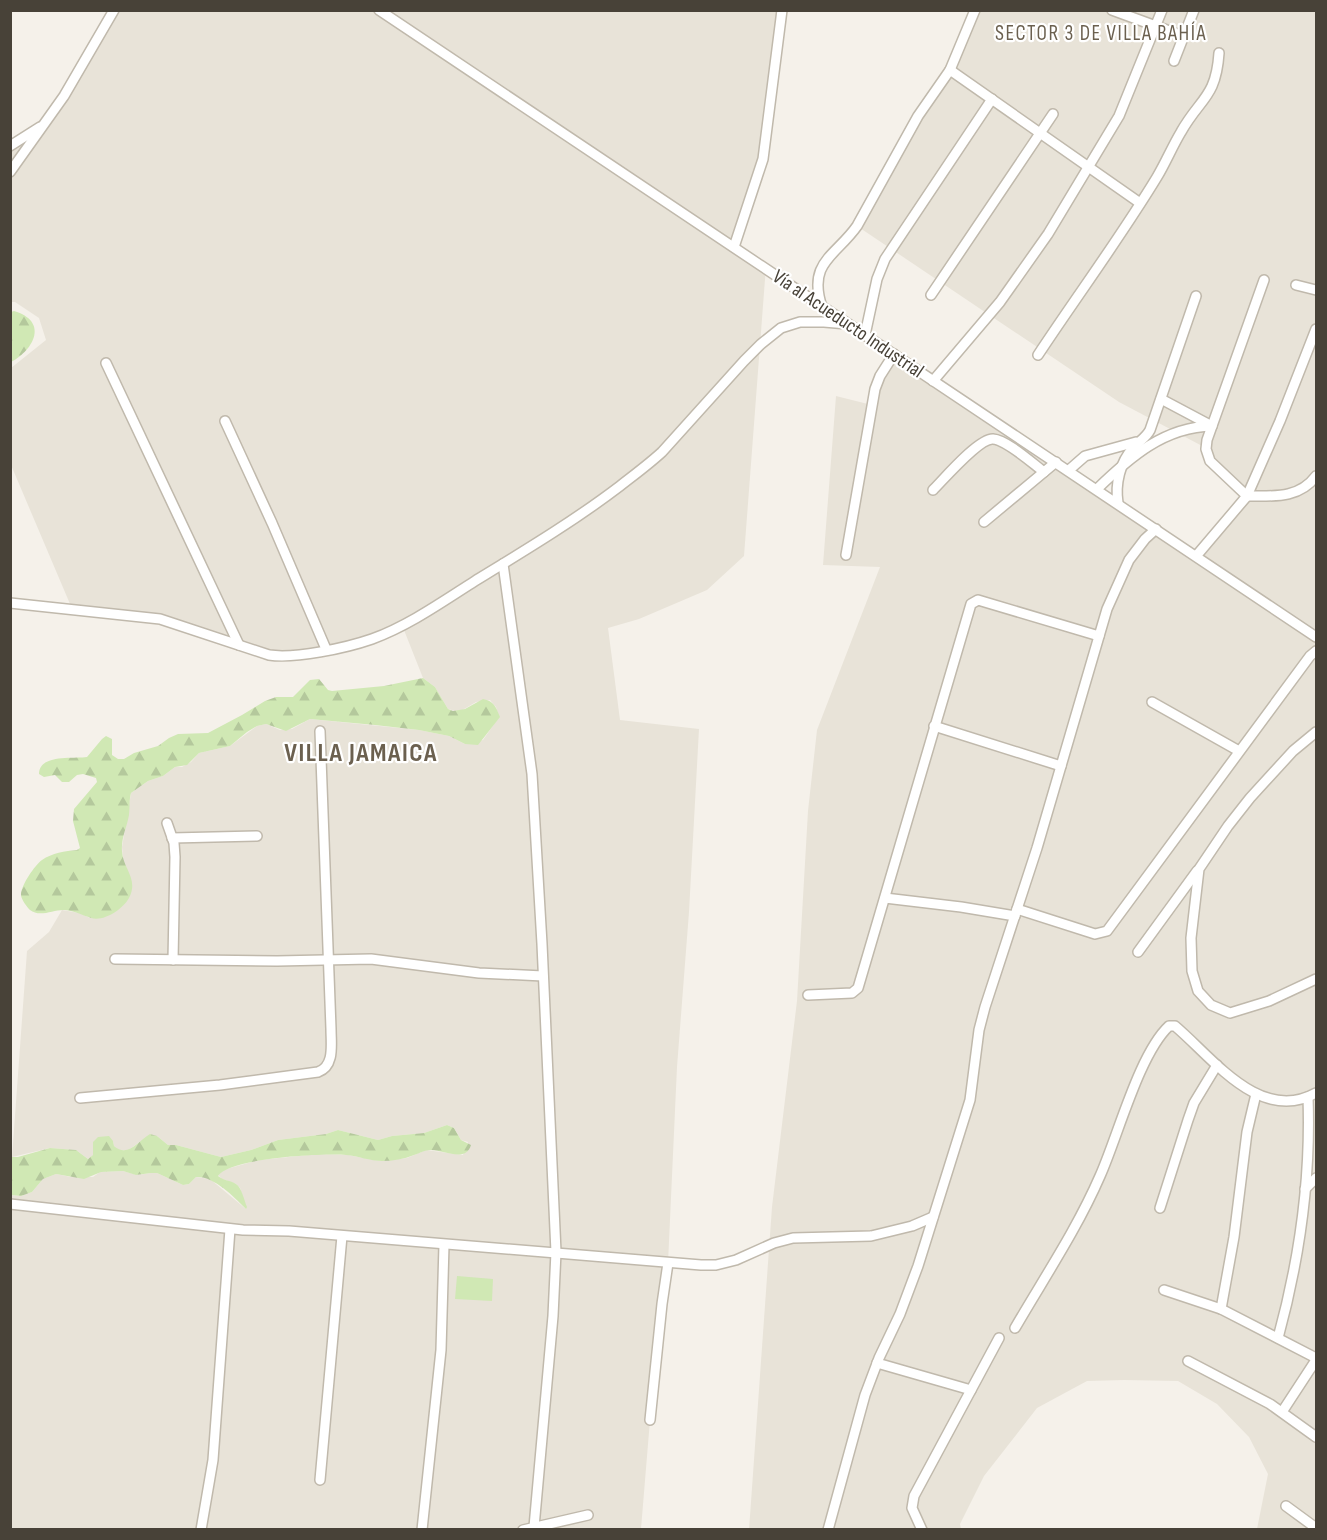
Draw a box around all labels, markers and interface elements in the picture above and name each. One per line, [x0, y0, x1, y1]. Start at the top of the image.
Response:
district label: SECTOR 3 DE VILLA BAHÍA [995, 21, 1207, 46]
street label: Vía al Acueducto Industrial [768, 265, 928, 383]
district label: VILLA JAMAICA [284, 738, 438, 769]

